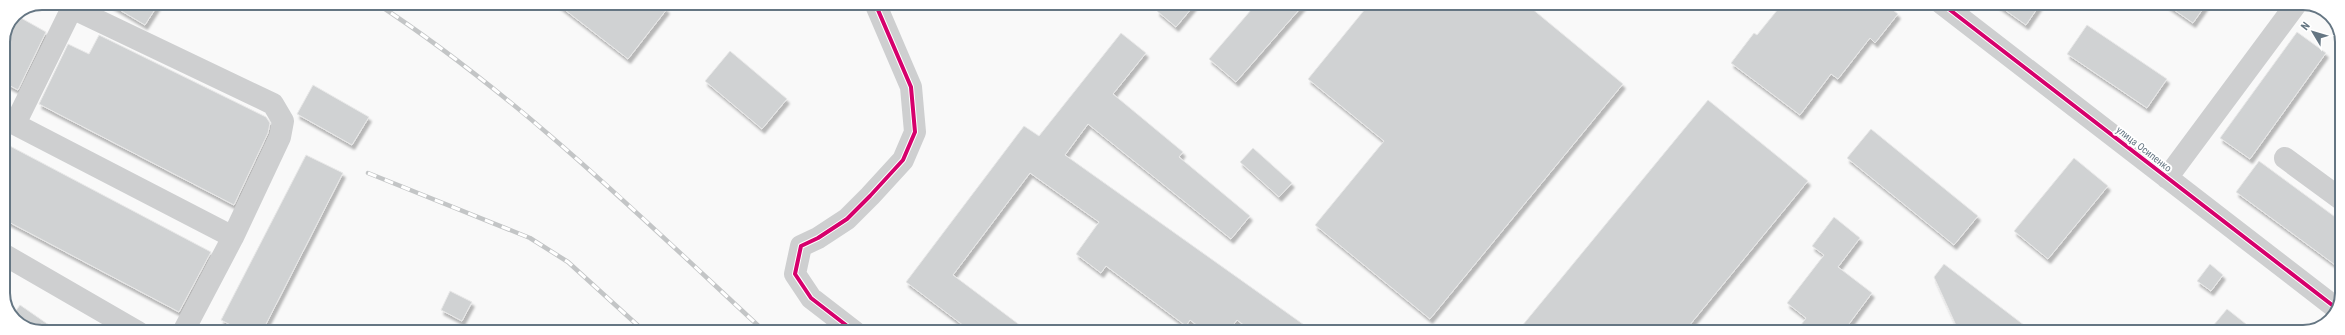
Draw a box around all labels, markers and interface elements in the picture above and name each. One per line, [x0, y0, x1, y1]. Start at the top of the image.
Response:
north arrow [2293, 12, 2333, 52]
text: N [2298, 19, 2313, 33]
street label: улица Осипенко [2114, 124, 2174, 174]

